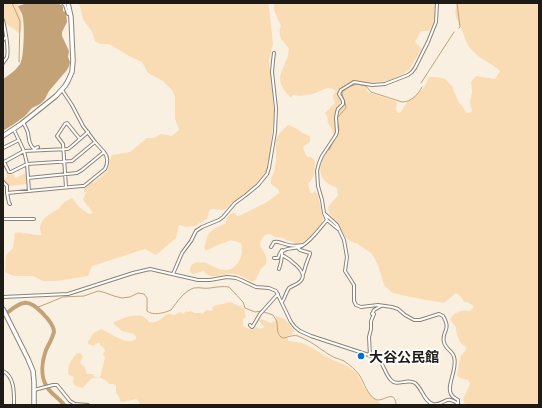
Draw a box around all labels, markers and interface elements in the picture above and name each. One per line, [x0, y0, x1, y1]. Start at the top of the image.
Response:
place label: 大谷公民館 [369, 346, 439, 366]
marker: 大谷公民館 [356, 351, 366, 361]

